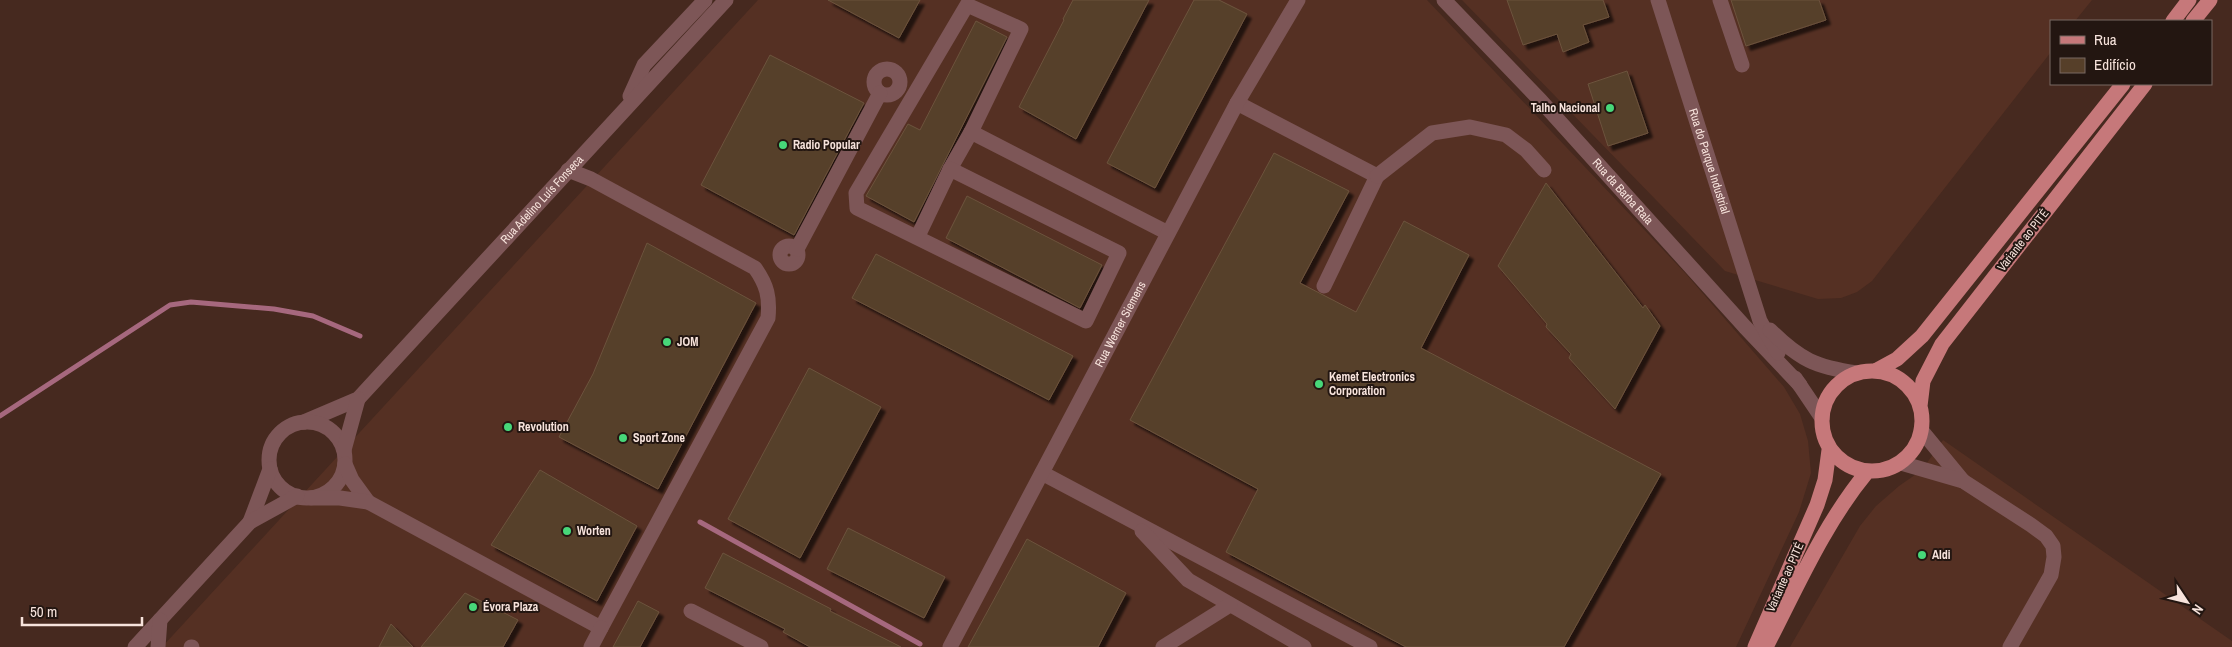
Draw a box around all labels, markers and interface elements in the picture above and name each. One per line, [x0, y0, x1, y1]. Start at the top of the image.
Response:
legend [2050, 20, 2212, 85]
text: Rua [2094, 29, 2117, 50]
text: Edifício [2094, 54, 2136, 75]
place label: Talho Nacional [1531, 100, 1600, 116]
marker: Talho Nacional [1604, 102, 1616, 114]
street label: Rua do Parque Industrial [1685, 106, 1733, 216]
place label: Radio Popular [793, 137, 860, 153]
marker: Radio Popular [777, 139, 789, 151]
street label: Rua Adelino Luís Fonseca [497, 151, 587, 247]
street label: Rua da Barba Rala [1589, 155, 1657, 228]
street label: Variante ao PITÉ [1994, 206, 2052, 274]
street label: Rua Werner Siemens [1091, 279, 1150, 370]
place label: JOM [677, 334, 698, 350]
marker: JOM [661, 336, 673, 348]
place label: Kemet Electronics Corporation [1329, 369, 1415, 399]
marker: Kemet Electronics Corporation [1313, 378, 1325, 390]
place label: Revolution [518, 419, 569, 435]
marker: Revolution [502, 421, 514, 433]
place label: Sport Zone [633, 430, 685, 446]
marker: Sport Zone [617, 432, 629, 444]
place label: Worten [577, 523, 611, 539]
marker: Worten [561, 525, 573, 537]
street label: Variante ao PITÉ [1762, 540, 1808, 614]
place label: Aldi [1932, 547, 1951, 563]
marker: Aldi [1916, 549, 1928, 561]
north arrow [2162, 577, 2212, 627]
scale bar [22, 594, 142, 626]
place label: Évora Plaza [483, 599, 539, 615]
text: 50 m [30, 601, 57, 622]
marker: Évora Plaza [467, 601, 479, 613]
text: N [2188, 601, 2207, 618]

